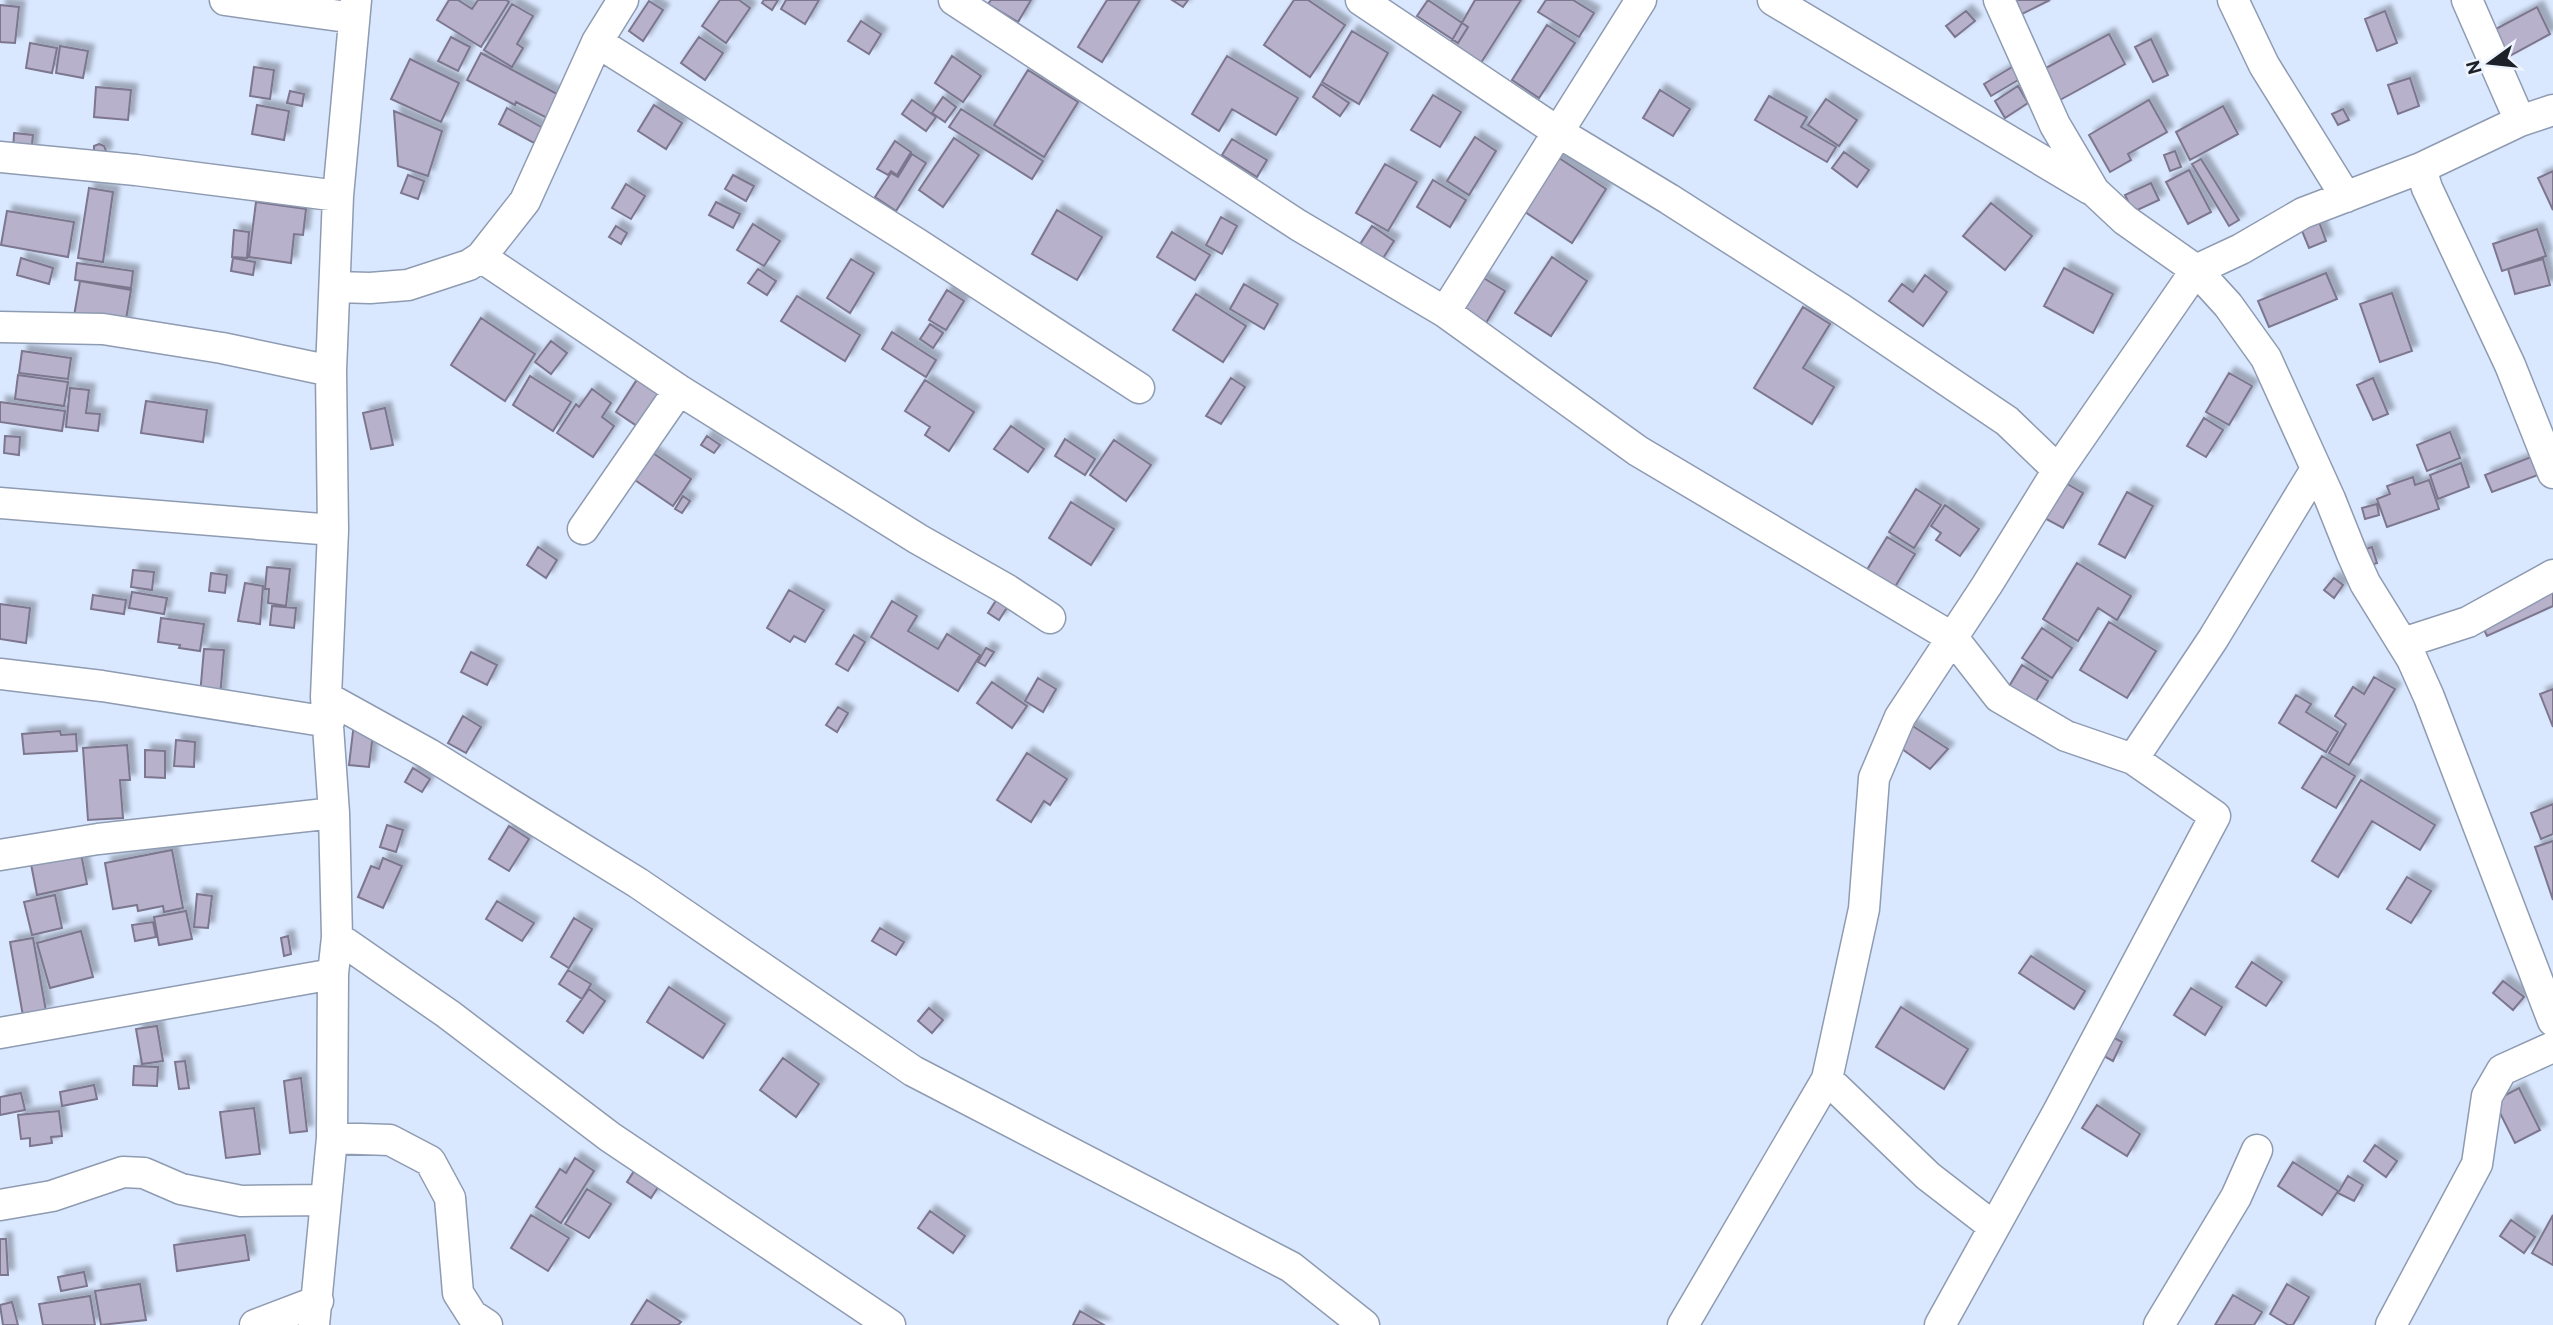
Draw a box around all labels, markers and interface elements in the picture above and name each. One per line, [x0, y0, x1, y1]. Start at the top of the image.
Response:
north arrow [2455, 28, 2525, 98]
text: N [2462, 57, 2489, 77]

